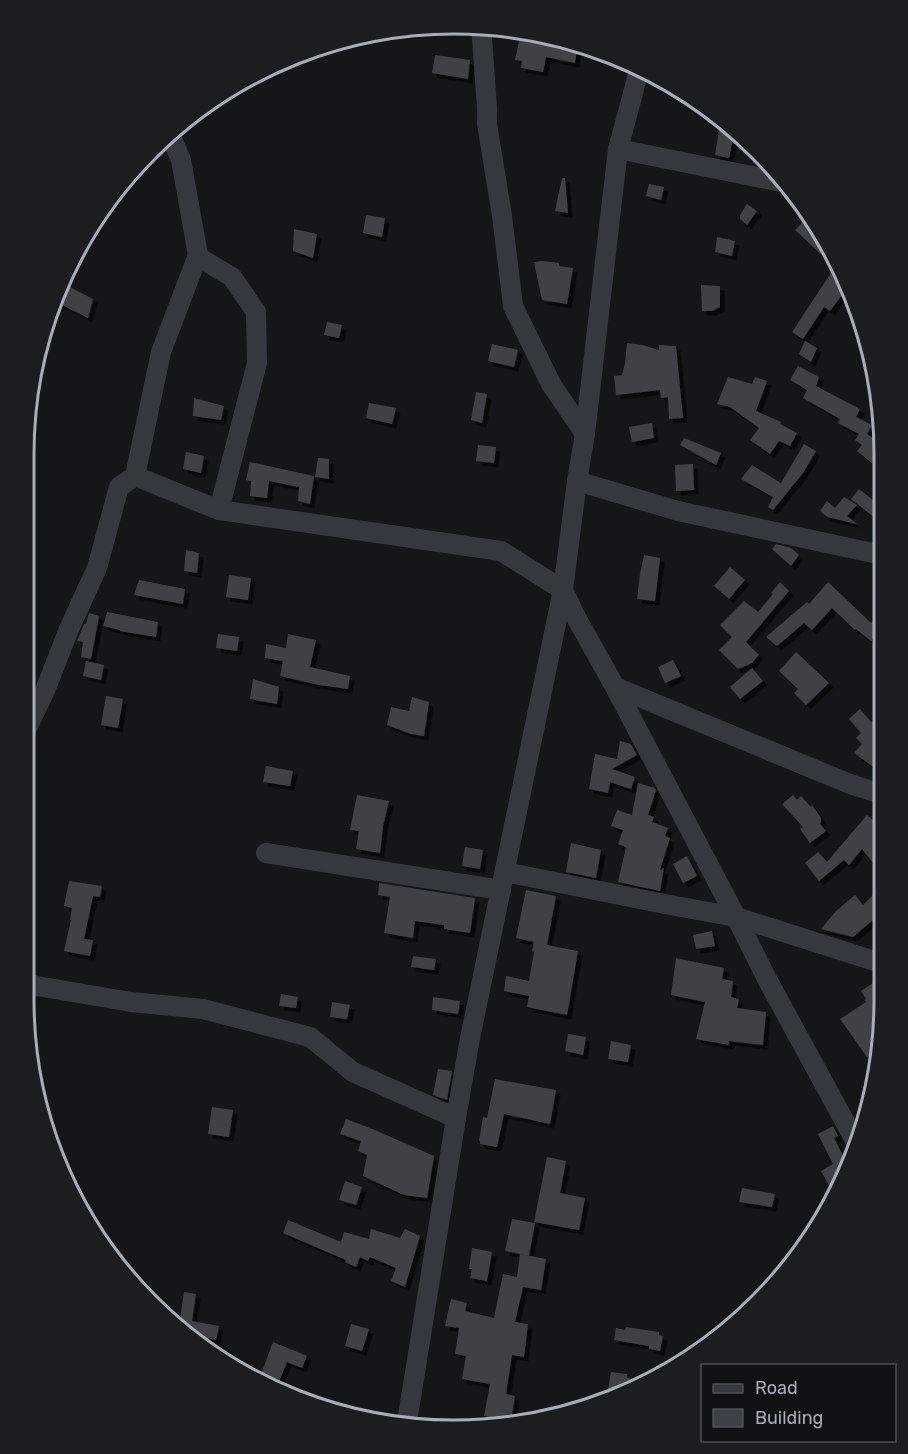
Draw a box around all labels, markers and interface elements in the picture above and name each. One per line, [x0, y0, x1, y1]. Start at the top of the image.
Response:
legend [701, 1364, 896, 1442]
text: Road [755, 1377, 798, 1399]
text: Building [755, 1407, 823, 1429]

